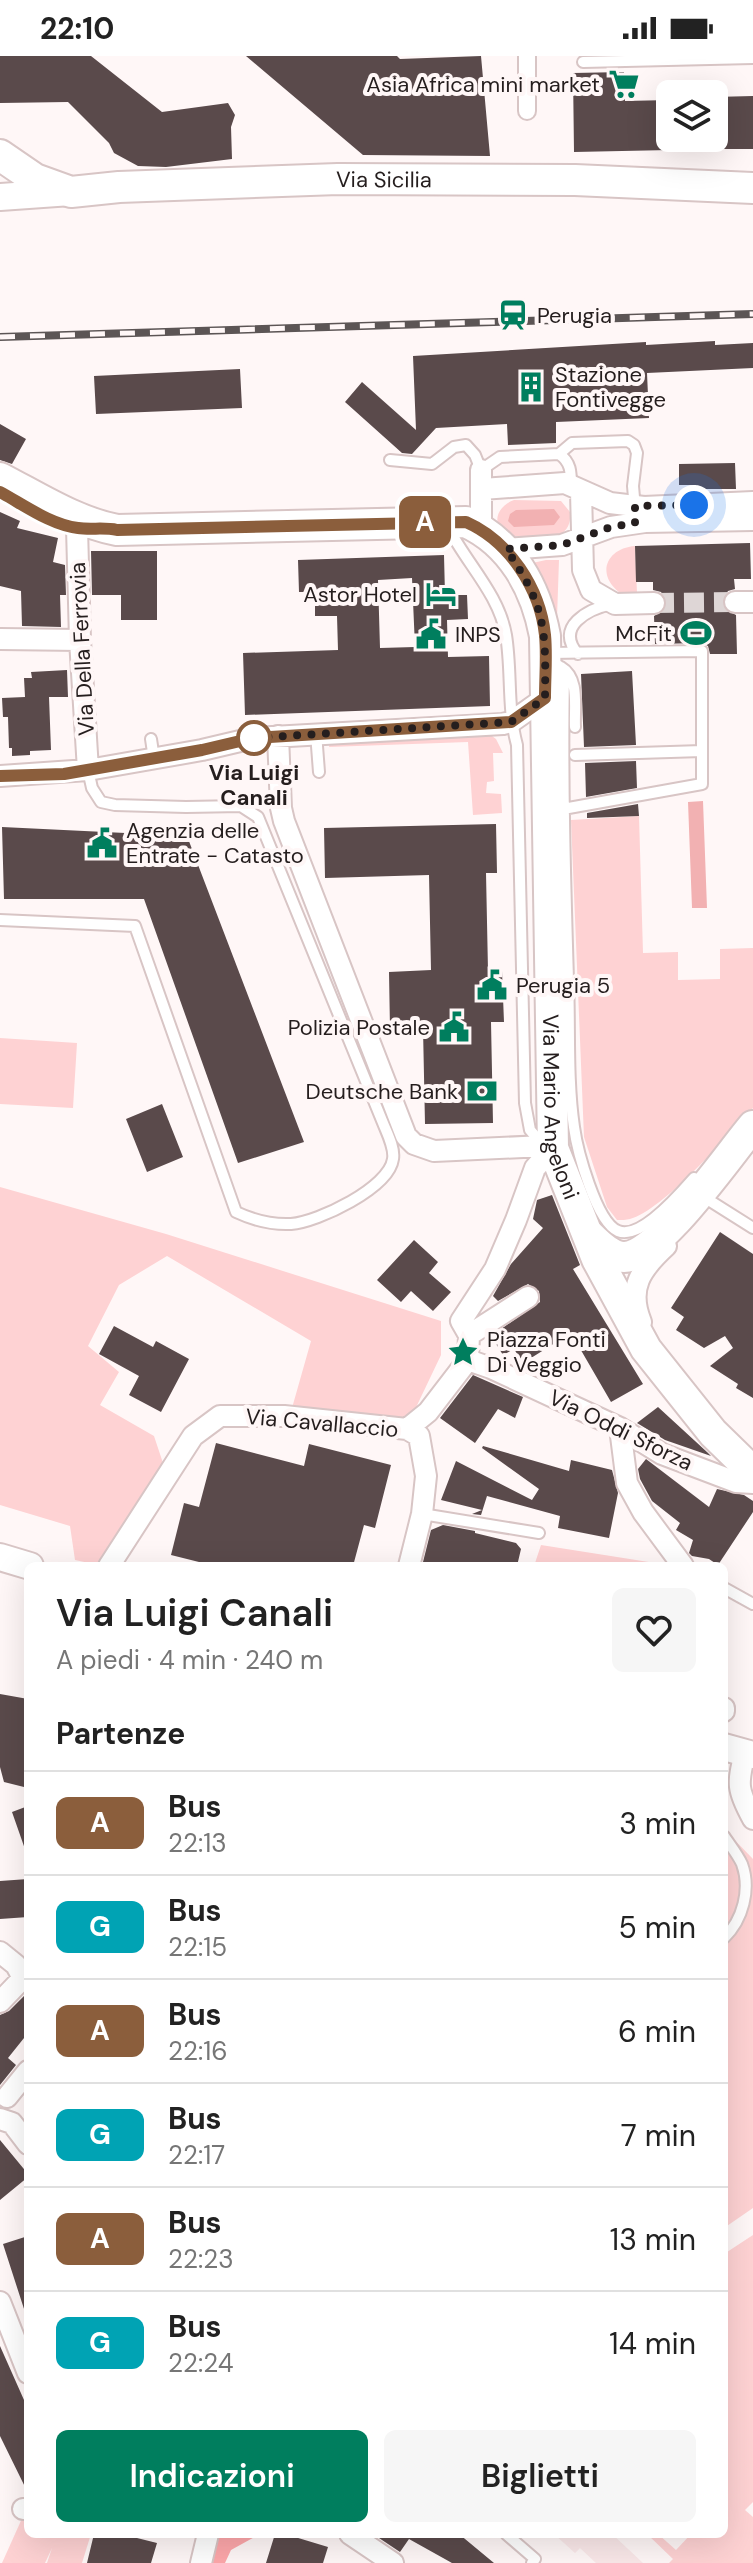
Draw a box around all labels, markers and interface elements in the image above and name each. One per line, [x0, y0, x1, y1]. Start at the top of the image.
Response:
text: 22:10 [40, 9, 114, 48]
supermarket icon: Asia Africa mini market [607, 67, 641, 101]
place label: Asia Africa mini market [366, 70, 600, 99]
map controls [656, 80, 728, 152]
button: layers [656, 80, 728, 152]
street label: Via Sicilia [336, 164, 432, 194]
station icon: Perugia [496, 298, 530, 332]
place label: Perugia [537, 301, 612, 330]
place label: Stazione Fontivegge [555, 360, 666, 414]
building icon: Stazione Fontivegge [514, 370, 548, 404]
your location [674, 485, 714, 525]
line badge: A [399, 496, 451, 548]
text: A [415, 503, 435, 540]
street label: Via Della Ferrovia [63, 561, 101, 737]
hotel icon: Astor Hotel [424, 577, 458, 611]
place label: Astor Hotel [303, 580, 417, 609]
sports icon: McFit [679, 616, 713, 650]
public building icon: INPS [414, 617, 448, 651]
place label: McFit [615, 619, 672, 648]
place label: INPS [455, 620, 501, 649]
marker: Via Luigi Canali [237, 721, 271, 755]
place label: Via Luigi Canali [209, 758, 299, 812]
place label: Agenzia delle Entrate - Catasto [126, 816, 304, 870]
public building icon: Agenzia delle Entrate - Catasto [85, 826, 119, 860]
public building icon: Perugia 5 [475, 968, 509, 1002]
place label: Perugia 5 [516, 971, 610, 1000]
public building icon: Polizia Postale [437, 1010, 471, 1044]
place label: Polizia Postale [288, 1013, 430, 1042]
street label: Via Mario Angeloni [536, 1014, 586, 1204]
bank icon: Deutsche Bank [465, 1074, 499, 1108]
place label: Deutsche Bank [306, 1077, 458, 1106]
place label: Piazza Fonti Di Veggio [487, 1325, 606, 1379]
place icon: Piazza Fonti Di Veggio [446, 1335, 480, 1369]
street label: Via Oddi Sforza [544, 1383, 698, 1477]
street label: Via Cavallaccio [244, 1402, 400, 1444]
text: Via Luigi Canali [56, 1588, 333, 1638]
button: heart [612, 1588, 696, 1672]
text: A piedi · 4 min · 240 m [56, 1643, 323, 1677]
text: Partenze [56, 1714, 185, 1753]
text: Bus [168, 1787, 222, 1826]
text: A [90, 1804, 110, 1841]
text: 3 min [619, 1804, 696, 1843]
text: 22:13 [168, 1826, 227, 1860]
text: Bus [168, 1891, 222, 1930]
text: G [89, 1908, 111, 1945]
text: 5 min [619, 1908, 696, 1947]
text: 22:15 [168, 1930, 227, 1964]
text: Bus [168, 1995, 222, 2034]
text: A [90, 2012, 110, 2049]
text: 6 min [618, 2012, 696, 2051]
text: 22:16 [168, 2034, 228, 2068]
text: Bus [168, 2099, 222, 2138]
text: G [89, 2116, 111, 2153]
text: 7 min [621, 2116, 696, 2155]
text: 22:17 [168, 2138, 225, 2172]
text: Bus [168, 2203, 222, 2242]
text: A [90, 2220, 110, 2257]
text: 13 min [610, 2220, 696, 2259]
text: 22:23 [168, 2242, 234, 2276]
text: Bus [168, 2307, 222, 2346]
text: G [89, 2324, 111, 2361]
text: 14 min [609, 2324, 696, 2363]
text: 22:24 [168, 2346, 234, 2380]
button: Indicazioni [56, 2430, 368, 2522]
button: Biglietti [384, 2430, 696, 2522]

